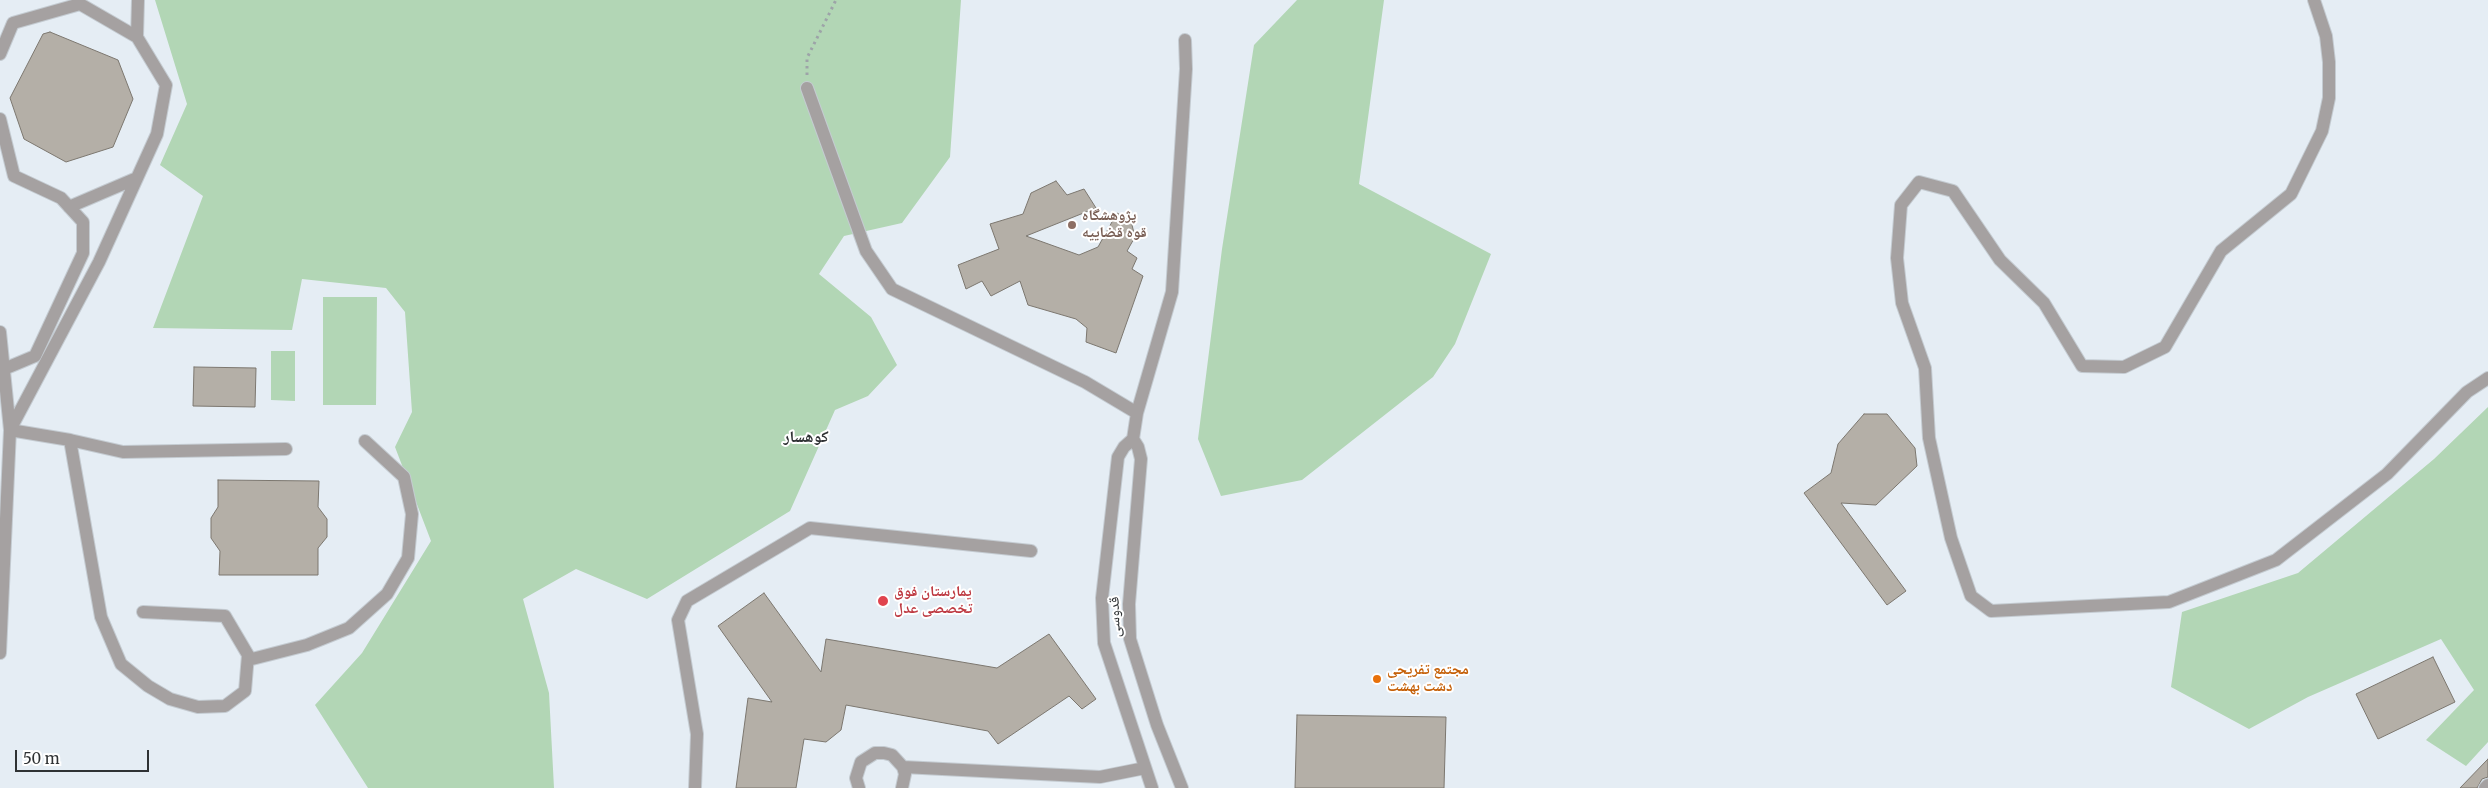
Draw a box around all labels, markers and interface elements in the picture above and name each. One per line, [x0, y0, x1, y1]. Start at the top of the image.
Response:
place label: پژوهشگاه قوه قضاییه [1082, 207, 1147, 242]
marker: پژوهشگاه قوه قضاییه [1066, 219, 1078, 231]
district label: کوهسار [784, 427, 828, 447]
place label: یمارستان فوق تخصصی عدل [894, 583, 972, 618]
marker: یمارستان فوق تخصصی عدل [876, 594, 890, 608]
street label: قدوسی [1105, 596, 1125, 638]
place label: مجتمع تفریحی دشت بهشت [1387, 661, 1469, 696]
marker: مجتمع تفریحی دشت بهشت [1371, 673, 1383, 685]
scale bar [18, 740, 151, 772]
text: 50 m [23, 749, 60, 768]

